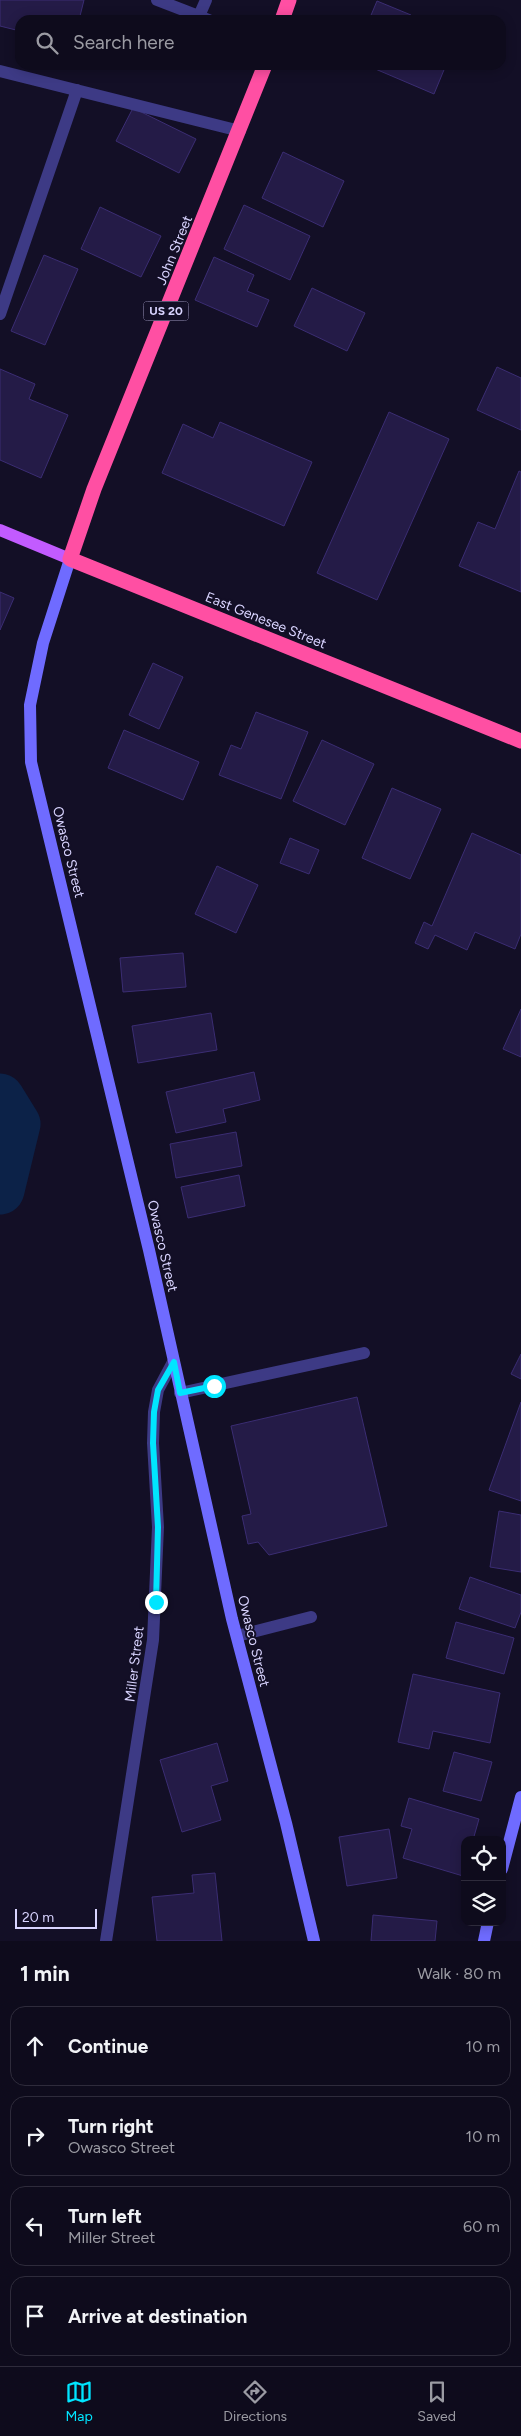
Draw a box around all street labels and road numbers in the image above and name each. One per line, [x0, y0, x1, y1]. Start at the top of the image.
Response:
street label: John Street [153, 213, 196, 288]
road number: US 20 [144, 302, 188, 321]
street label: East Genesee Street [203, 588, 329, 652]
street label: Owasco Street [49, 805, 88, 900]
street label: Owasco Street [144, 1199, 181, 1294]
street label: Owasco Street [234, 1594, 273, 1689]
street label: Miller Street [121, 1625, 148, 1703]

